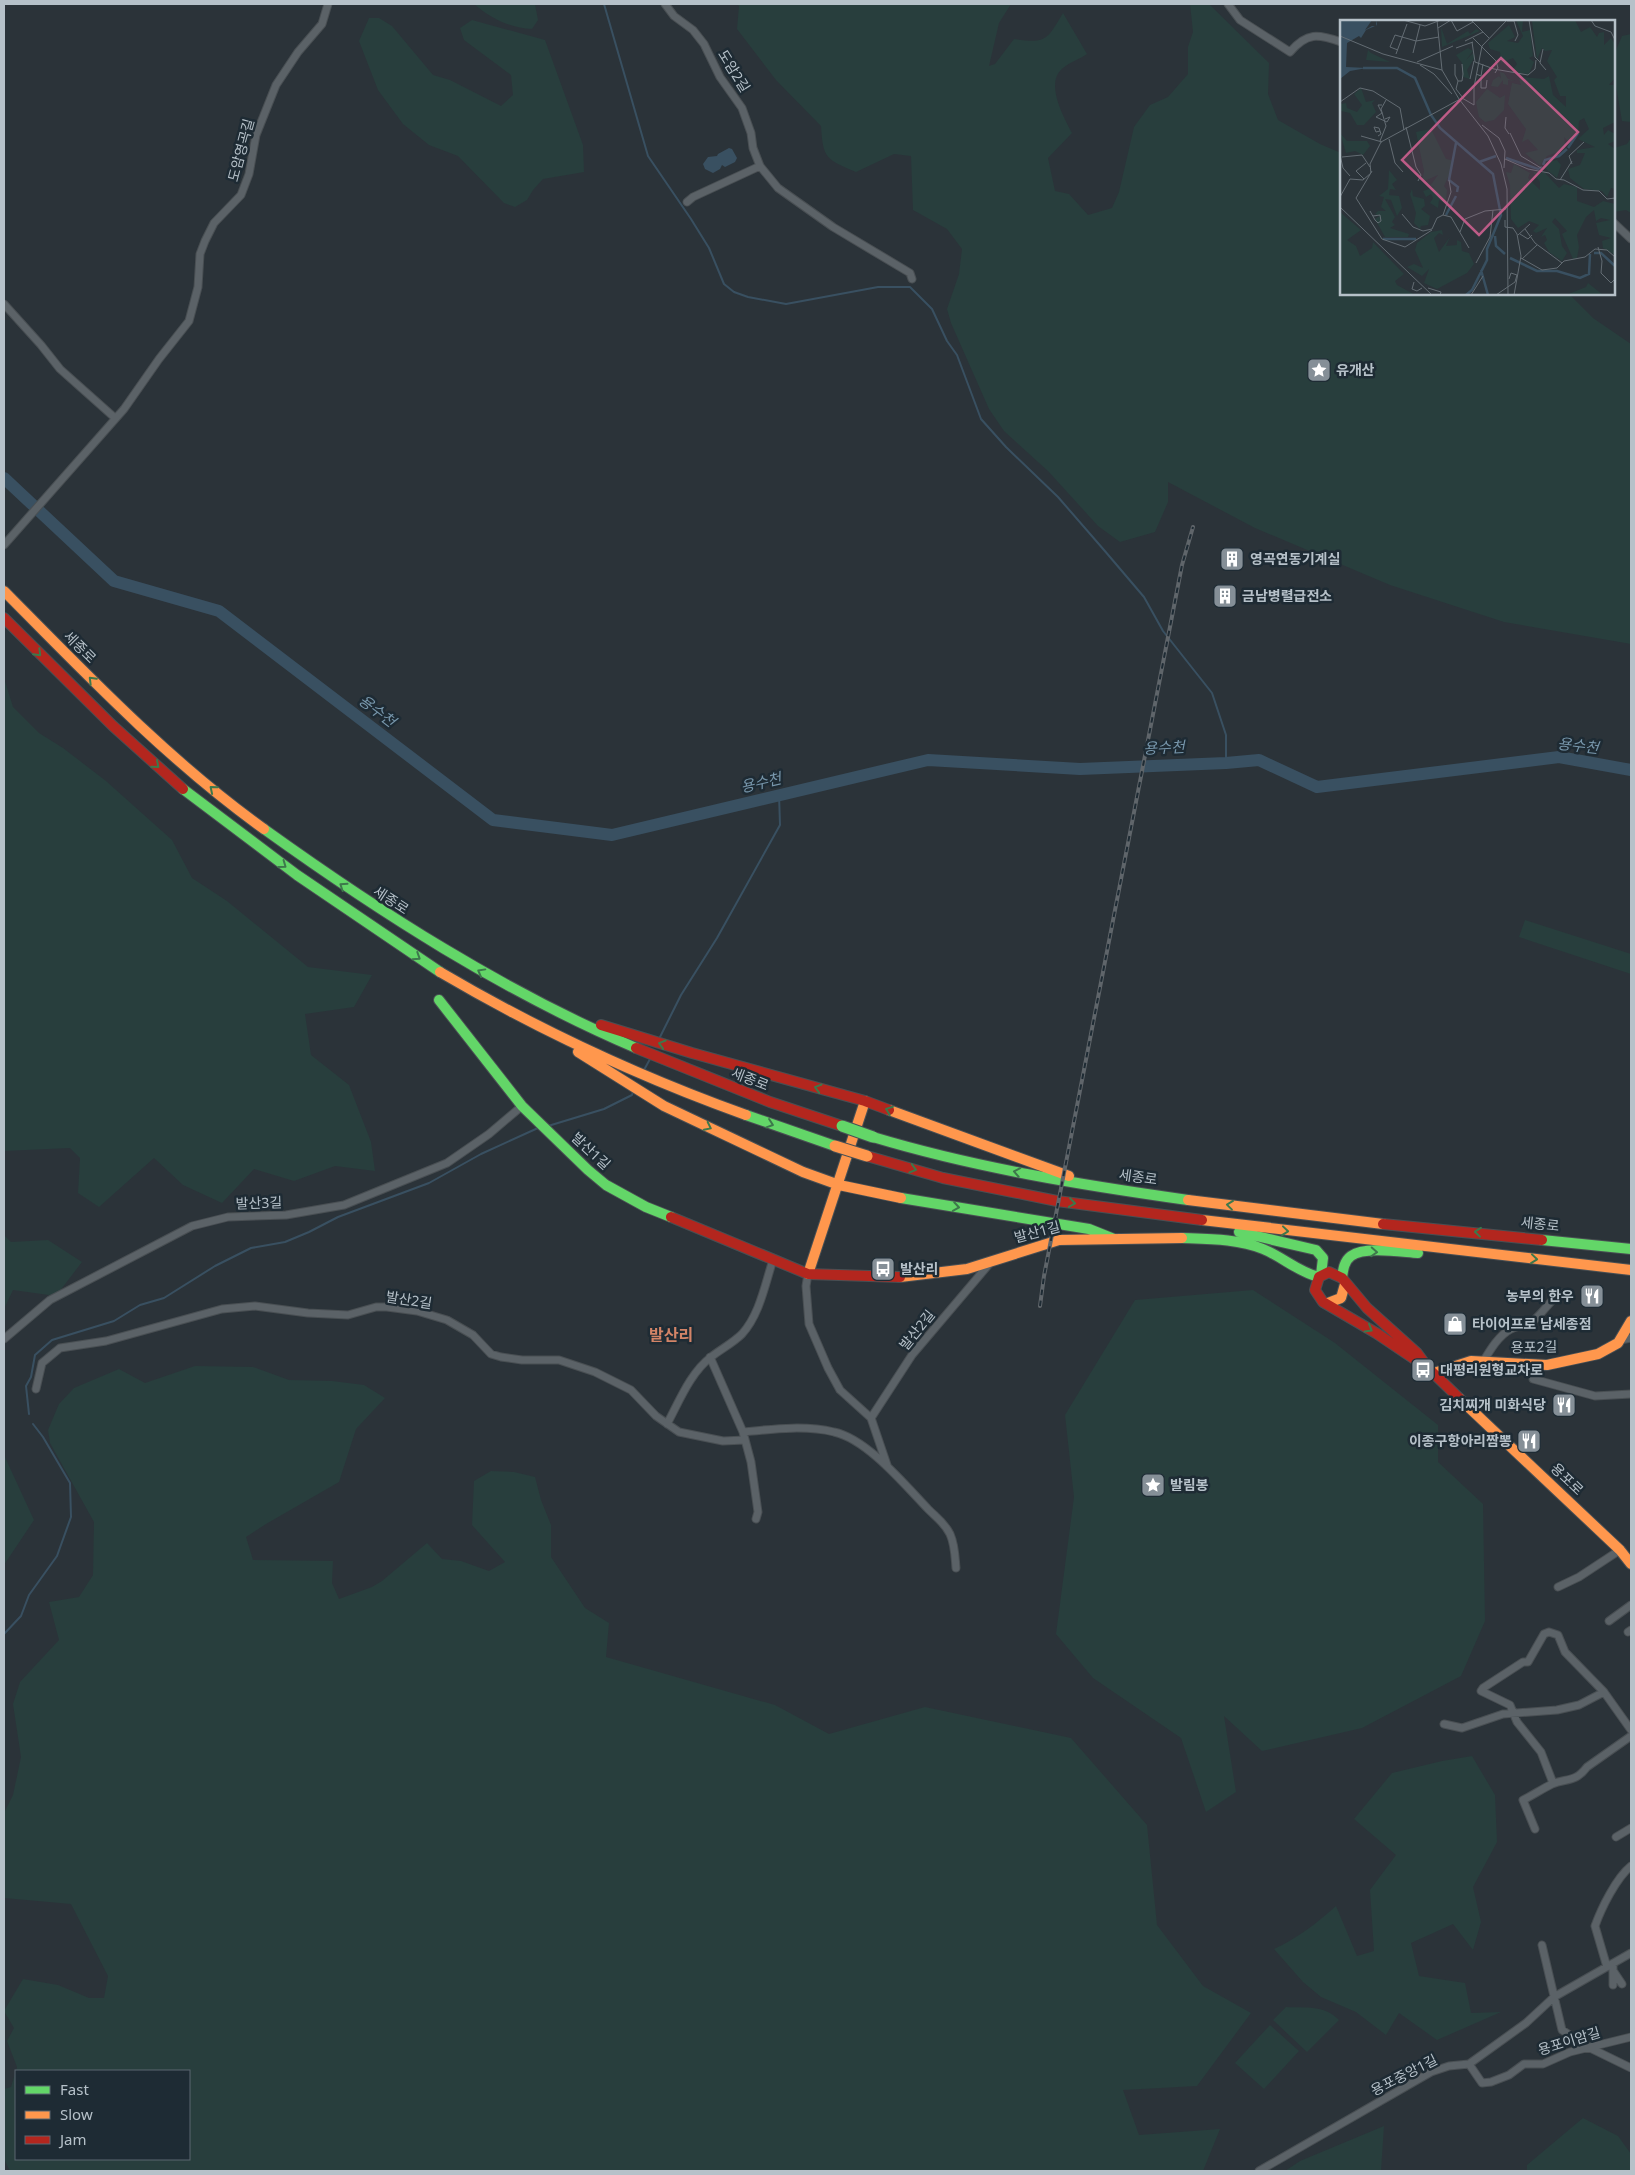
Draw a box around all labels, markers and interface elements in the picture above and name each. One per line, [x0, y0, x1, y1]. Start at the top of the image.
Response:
inset map [1340, 20, 1615, 295]
street label: 도암2길 [714, 46, 755, 96]
street label: 도암영곡길 [223, 116, 258, 183]
place icon: 유개산 [1306, 357, 1332, 383]
place label: 유개산 [1336, 360, 1375, 379]
building icon: 영곡연동기계실 [1219, 546, 1245, 572]
place label: 영곡연동기계실 [1250, 549, 1340, 568]
building icon: 금남병렬급전소 [1212, 583, 1238, 609]
place label: 금남병렬급전소 [1242, 586, 1332, 605]
street label: 세종로 [60, 626, 101, 667]
one-way arrow [32, 647, 41, 656]
one-way arrow [89, 677, 98, 686]
water label: 용수천 [355, 690, 402, 732]
water label: 용수천 [1556, 733, 1602, 758]
water label: 용수천 [1143, 736, 1187, 758]
one-way arrow [150, 759, 159, 768]
water label: 용수천 [738, 767, 785, 796]
one-way arrow [209, 786, 218, 795]
one-way arrow [278, 859, 287, 868]
street label: 세종로 [370, 881, 413, 918]
one-way arrow [340, 883, 349, 892]
one-way arrow [412, 951, 421, 960]
one-way arrow [477, 968, 486, 978]
one-way arrow [658, 1039, 666, 1049]
street label: 세종로 [729, 1063, 772, 1094]
one-way arrow [815, 1083, 823, 1093]
one-way arrow [885, 1106, 893, 1116]
one-way arrow [765, 1118, 773, 1128]
one-way arrow [703, 1121, 712, 1131]
street label: 발산1길 [568, 1128, 615, 1173]
one-way arrow [909, 1164, 917, 1174]
street label: 세종로 [1118, 1164, 1159, 1189]
one-way arrow [1013, 1168, 1022, 1178]
street label: 발산3길 [235, 1192, 283, 1213]
one-way arrow [1068, 1197, 1076, 1208]
one-way arrow [1226, 1200, 1234, 1211]
one-way arrow [951, 1201, 960, 1211]
street label: 세종로 [1520, 1212, 1560, 1235]
street label: 발산1길 [1012, 1216, 1062, 1247]
one-way arrow [1282, 1225, 1290, 1236]
one-way arrow [1474, 1227, 1482, 1238]
one-way arrow [1370, 1247, 1378, 1257]
one-way arrow [1530, 1253, 1538, 1264]
bus stop icon: 발산리 [870, 1256, 896, 1282]
place label: 발산리 [900, 1259, 939, 1278]
restaurant icon: 농부의 한우 [1579, 1283, 1605, 1309]
street label: 발산2길 [385, 1286, 434, 1313]
place label: 농부의 한우 [1506, 1286, 1574, 1305]
street label: 발산2길 [895, 1306, 939, 1354]
shop icon: 타이어프로 남세종점 [1442, 1311, 1468, 1337]
place label: 타이어프로 남세종점 [1472, 1314, 1592, 1333]
one-way arrow [1364, 1322, 1373, 1332]
district label: 발산리 [649, 1324, 693, 1346]
street label: 용포2길 [1511, 1337, 1557, 1356]
bus stop icon: 대평리원형교차로 [1410, 1357, 1436, 1383]
place label: 대평리원형교차로 [1440, 1360, 1543, 1379]
restaurant icon: 김치찌개 미화식당 [1551, 1392, 1577, 1418]
place label: 김치찌개 미화식당 [1439, 1395, 1546, 1414]
restaurant icon: 이종구항아리짬뽕 [1516, 1428, 1542, 1454]
place label: 이종구항아리짬뽕 [1409, 1431, 1512, 1450]
street label: 용포로 [1547, 1458, 1588, 1499]
place icon: 발림봉 [1140, 1472, 1166, 1498]
place label: 발림봉 [1170, 1475, 1209, 1494]
street label: 용포이암길 [1535, 2022, 1602, 2059]
street label: 용포중앙1길 [1367, 2050, 1440, 2099]
legend [15, 2070, 190, 2160]
text: Fast [60, 2079, 89, 2099]
text: Slow [60, 2104, 93, 2124]
text: Jam [58, 2129, 87, 2149]

